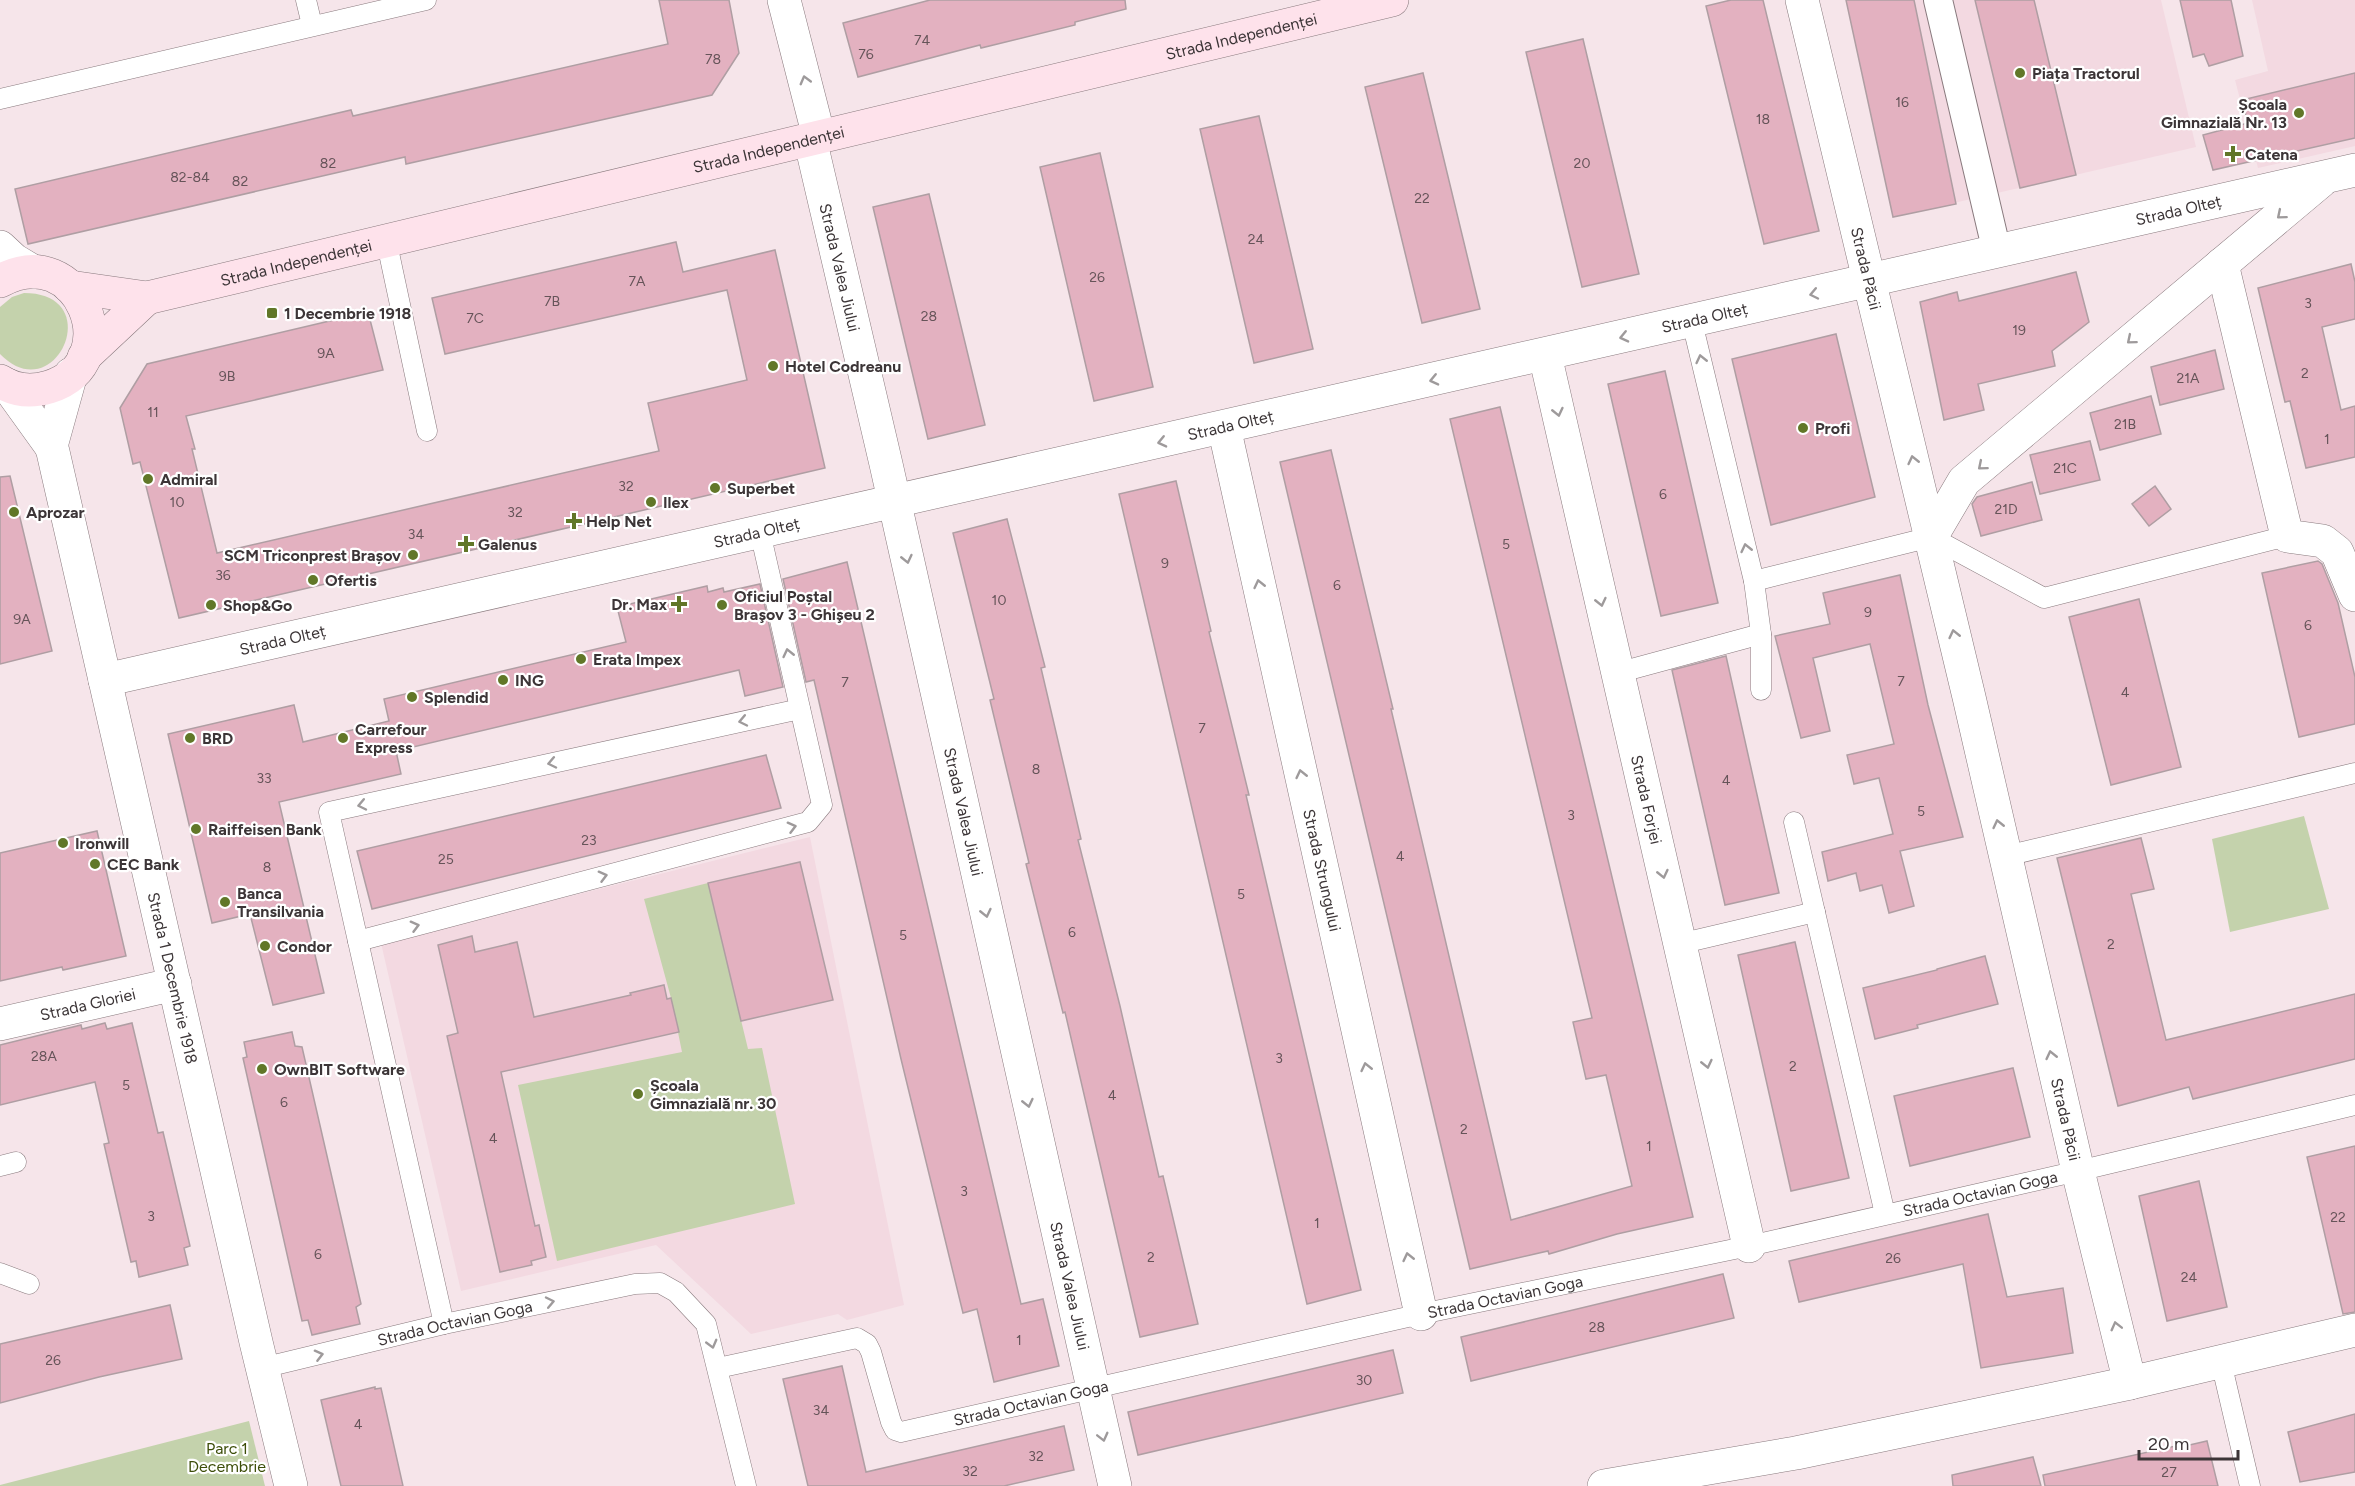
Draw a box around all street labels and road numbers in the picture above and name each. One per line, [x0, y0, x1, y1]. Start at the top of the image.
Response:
street label: Strada Independenței [1164, 9, 1319, 63]
street label: Strada Independenței [691, 122, 846, 176]
street label: Strada Olteț [2133, 191, 2223, 229]
street label: Strada Valea Jiului [816, 202, 864, 334]
street label: Strada Păcii [1847, 225, 1885, 312]
street label: Strada Independenței [218, 235, 374, 290]
street label: Strada Olteț [1660, 298, 1749, 336]
street label: Strada Olteț [1186, 406, 1275, 444]
street label: Strada Olteț [712, 513, 801, 551]
street label: Strada Olteț [238, 621, 327, 659]
street label: Strada Valea Jiului [940, 746, 987, 878]
street label: Strada Forjei [1627, 753, 1666, 846]
street label: Strada Strungului [1300, 807, 1345, 933]
street label: Strada 1 Decembrie 1918 [144, 890, 202, 1066]
street label: Strada Gloriei [38, 984, 137, 1024]
street label: Strada Păcii [2047, 1076, 2085, 1162]
street label: Strada Octavian Goga [1901, 1166, 2059, 1220]
street label: Strada Valea Jiului [1047, 1220, 1094, 1352]
street label: Strada Octavian Goga [1426, 1271, 1585, 1322]
street label: Strada Octavian Goga [375, 1296, 534, 1349]
street label: Strada Octavian Goga [952, 1376, 1110, 1429]

